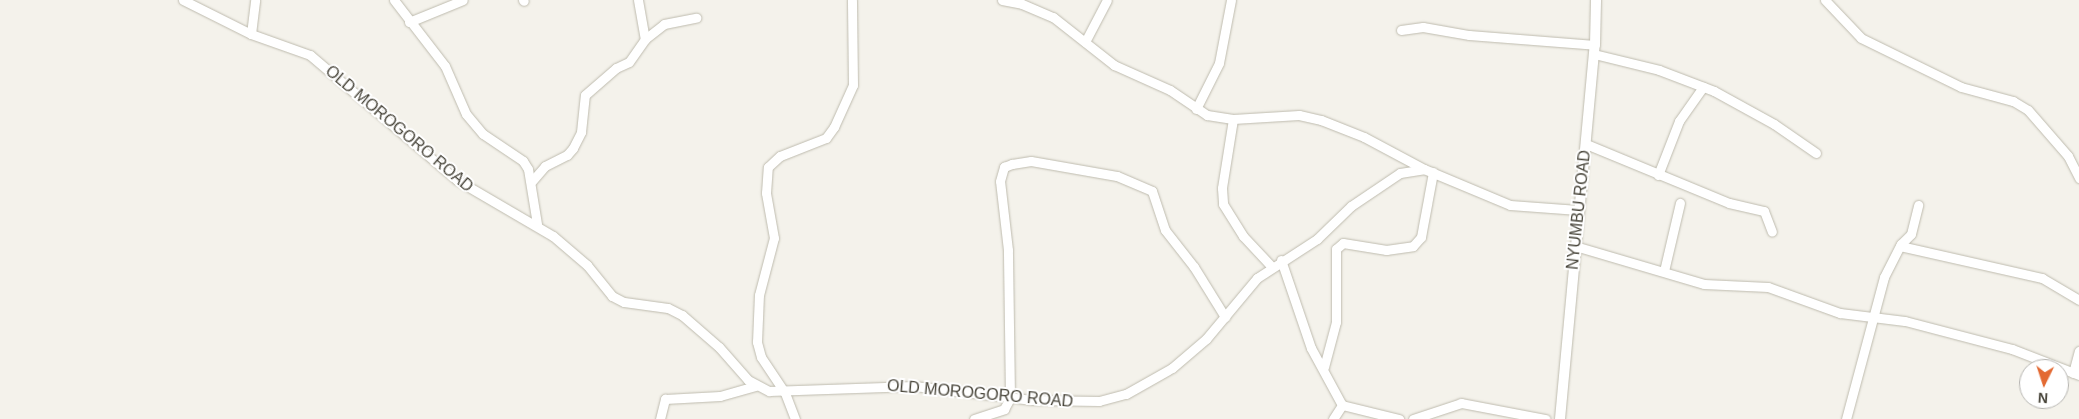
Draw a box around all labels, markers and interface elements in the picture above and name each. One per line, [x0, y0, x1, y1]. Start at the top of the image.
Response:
street label: OLD MOROGORO ROAD [321, 62, 477, 196]
street label: NYUMBU ROAD [1563, 149, 1595, 271]
north arrow [2019, 359, 2069, 409]
street label: OLD MOROGORO ROAD [886, 376, 1074, 412]
text: N [2037, 390, 2049, 406]

